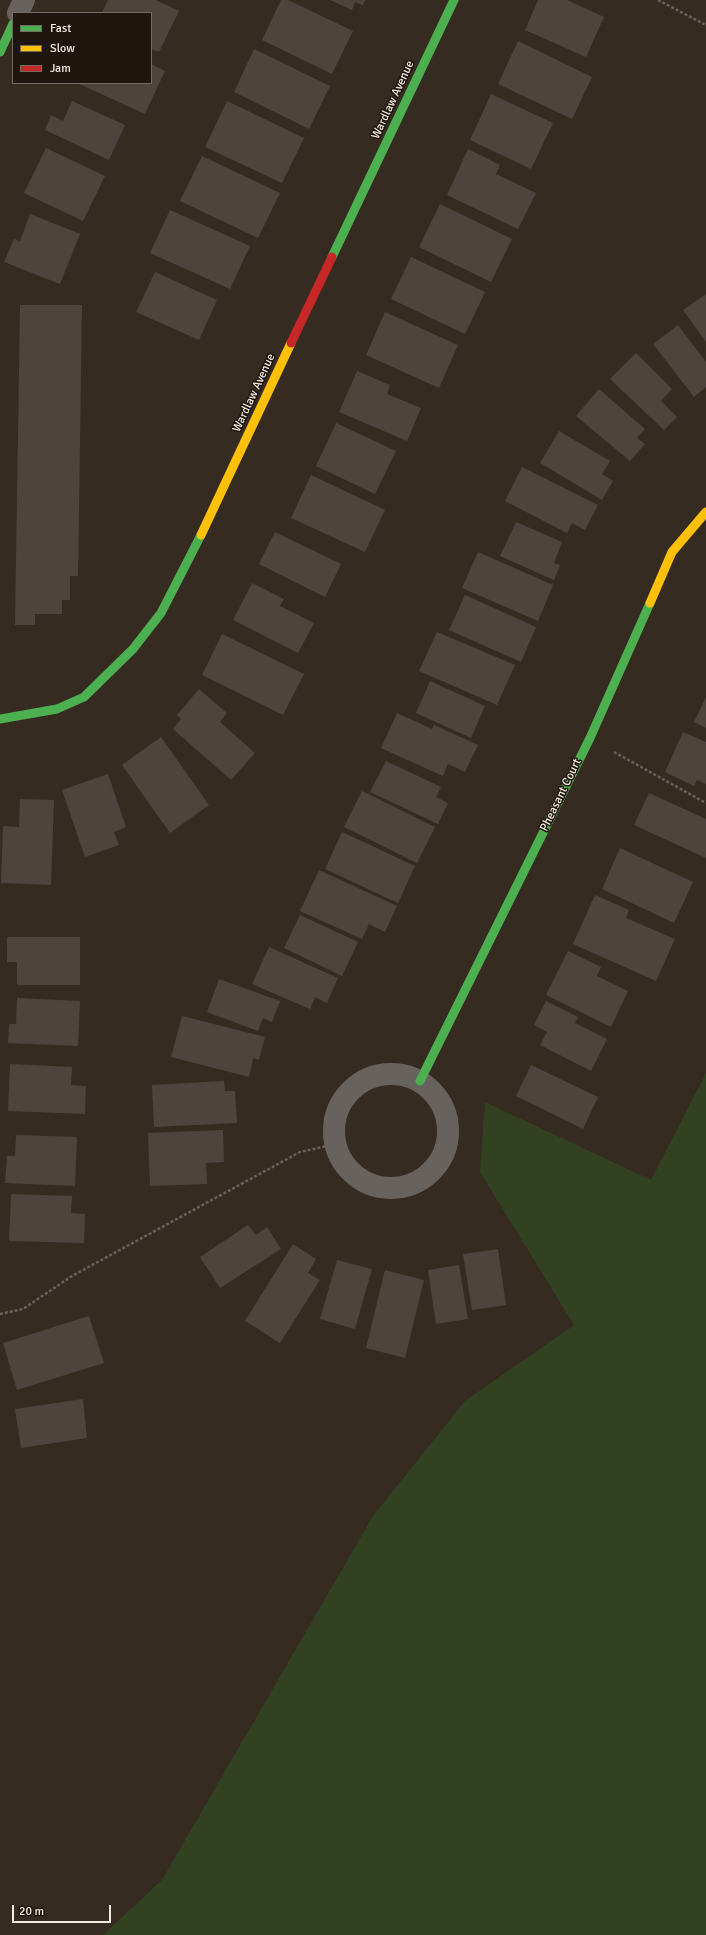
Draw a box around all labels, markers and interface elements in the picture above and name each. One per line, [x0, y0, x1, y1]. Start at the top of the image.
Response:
legend [12, 12, 152, 84]
text: Fast [50, 21, 71, 36]
text: Slow [50, 41, 75, 56]
street label: Wardlaw Avenue [369, 59, 417, 141]
text: Jam [50, 61, 71, 76]
street label: Wardlaw Avenue [230, 352, 278, 434]
street label: Pheasant Court [537, 756, 585, 834]
scale bar [14, 1897, 113, 1923]
text: 20 m [19, 1904, 44, 1919]

